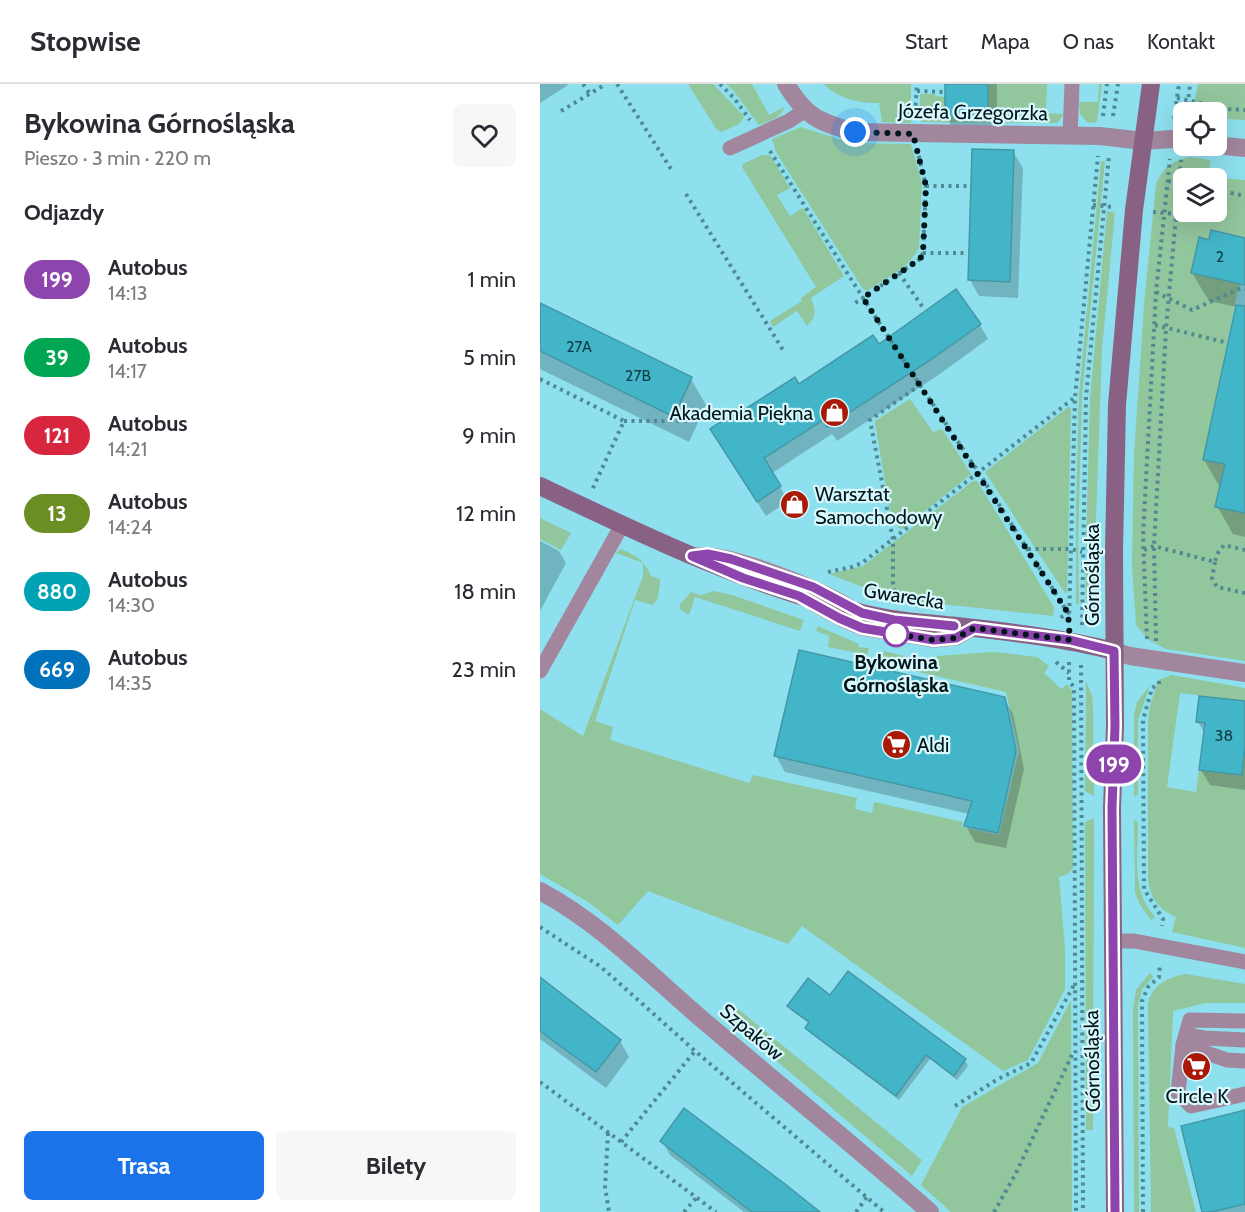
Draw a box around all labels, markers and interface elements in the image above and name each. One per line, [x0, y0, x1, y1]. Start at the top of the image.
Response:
text: Stopwise [30, 24, 141, 58]
text: Start [905, 29, 948, 54]
text: Mapa [981, 29, 1030, 54]
text: O nas [1063, 29, 1114, 54]
text: Kontakt [1147, 29, 1215, 54]
street label: Józefa Grzegorzka [897, 99, 1049, 125]
map controls [1173, 102, 1227, 222]
button: locate [1173, 102, 1227, 156]
button: heart [453, 104, 516, 167]
text: Bykowina Górnośląska [24, 106, 295, 140]
your location [840, 117, 870, 147]
text: Pieszo · 3 min · 220 m [24, 146, 211, 170]
button: layers [1173, 168, 1227, 222]
text: Odjazdy [24, 199, 104, 226]
house number: 2 [1216, 247, 1224, 266]
text: Autobus [108, 254, 188, 281]
text: 1 min [468, 266, 516, 293]
text: 199 [41, 267, 73, 292]
text: 14:13 [108, 281, 148, 305]
text: Autobus [108, 332, 188, 359]
house number: 27A [566, 337, 592, 356]
text: 5 min [463, 344, 516, 371]
text: 39 [45, 345, 69, 370]
text: 14:17 [108, 359, 147, 383]
house number: 27B [625, 366, 651, 385]
shop icon: Akademia Piękna [818, 397, 850, 429]
place label: Akademia Piękna [669, 401, 813, 425]
text: Autobus [108, 410, 188, 437]
text: 9 min [462, 422, 516, 449]
text: 121 [44, 423, 70, 448]
text: 14:21 [108, 437, 147, 461]
place label: Warsztat Samochodowy [815, 482, 942, 529]
text: Autobus [108, 488, 188, 515]
shop icon: Warsztat Samochodowy [778, 489, 810, 521]
text: 12 min [456, 500, 516, 527]
text: 13 [47, 501, 67, 526]
text: 14:24 [108, 515, 152, 539]
street label: Górnośląska [1080, 524, 1104, 626]
text: Autobus [108, 566, 188, 593]
text: 18 min [454, 578, 516, 605]
street label: Gwarecka [862, 578, 946, 614]
text: 880 [37, 579, 77, 604]
text: 14:30 [108, 593, 155, 617]
marker: Bykowina Górnośląska [883, 621, 909, 647]
text: Autobus [108, 644, 188, 671]
place label: Bykowina Górnośląska [843, 650, 949, 697]
text: 23 min [451, 656, 516, 683]
text: 669 [39, 657, 75, 682]
text: 14:35 [108, 671, 152, 695]
house number: 38 [1215, 726, 1233, 745]
supermarket icon: Aldi [880, 729, 912, 761]
place label: Aldi [917, 733, 949, 757]
line badge: 199 [1080, 744, 1148, 784]
text: 199 [1098, 752, 1130, 777]
street label: Szpaków [715, 999, 789, 1066]
street label: Górnośląska [1079, 1009, 1105, 1112]
supermarket icon: Circle K [1181, 1050, 1213, 1082]
place label: Circle K [1166, 1084, 1229, 1108]
button: Trasa [24, 1131, 264, 1200]
button: Bilety [276, 1131, 516, 1200]

